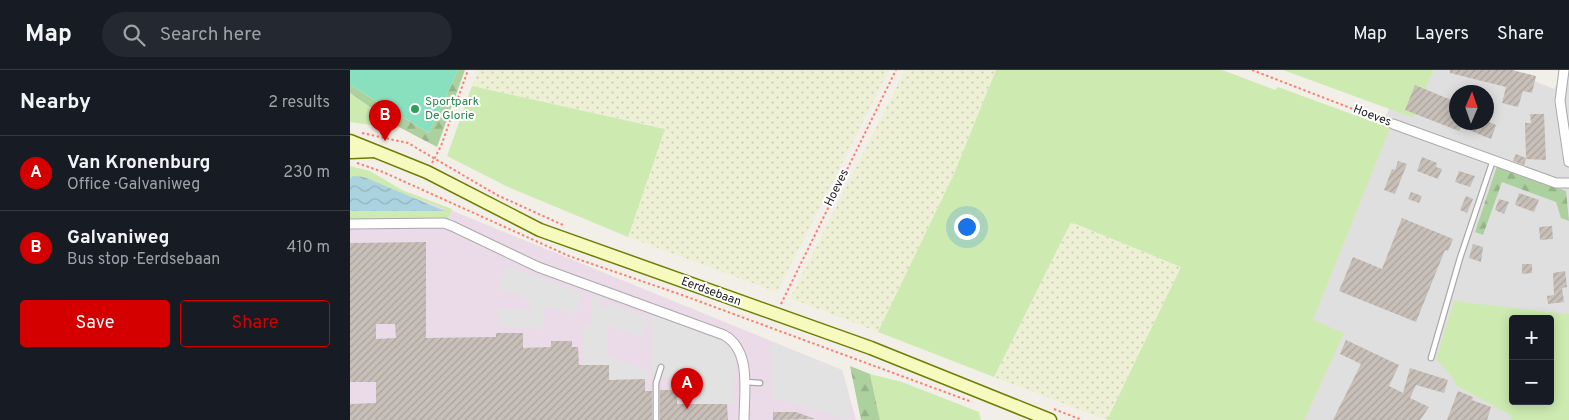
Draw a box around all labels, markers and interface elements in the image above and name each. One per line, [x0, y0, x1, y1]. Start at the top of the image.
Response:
search box [102, 12, 452, 57]
text: Map [25, 20, 72, 50]
icon: search [120, 21, 148, 49]
text: Search here [160, 23, 261, 47]
text: Map [1353, 23, 1387, 46]
text: Layers [1415, 23, 1469, 46]
text: Share [1497, 23, 1544, 46]
north arrow [1449, 85, 1494, 130]
text: Nearby [20, 89, 91, 116]
text: 2 results [268, 93, 330, 113]
place label: Sportpark De Glorie [425, 94, 479, 124]
pin: B [369, 100, 401, 141]
street label: Hoeves [1351, 101, 1393, 131]
marker: Sportpark De Glorie [409, 103, 421, 115]
text: Van Kronenburg [67, 151, 211, 175]
text: A [30, 163, 42, 183]
text: 230 m [283, 163, 330, 183]
street label: Hoeves [821, 167, 853, 209]
text: Office · Galvaniweg [67, 175, 200, 195]
your location [954, 214, 980, 240]
text: Galvaniweg [67, 226, 170, 250]
text: B [30, 238, 42, 258]
text: 410 m [287, 238, 330, 258]
text: Bus stop · Eerdsebaan [67, 250, 220, 270]
street label: Eerdsebaan [679, 274, 743, 310]
button: Save [20, 300, 170, 347]
button: Share [180, 300, 330, 347]
map controls [1509, 315, 1554, 405]
button: + [1509, 315, 1554, 360]
button: − [1509, 360, 1554, 405]
pin: A [671, 368, 703, 409]

